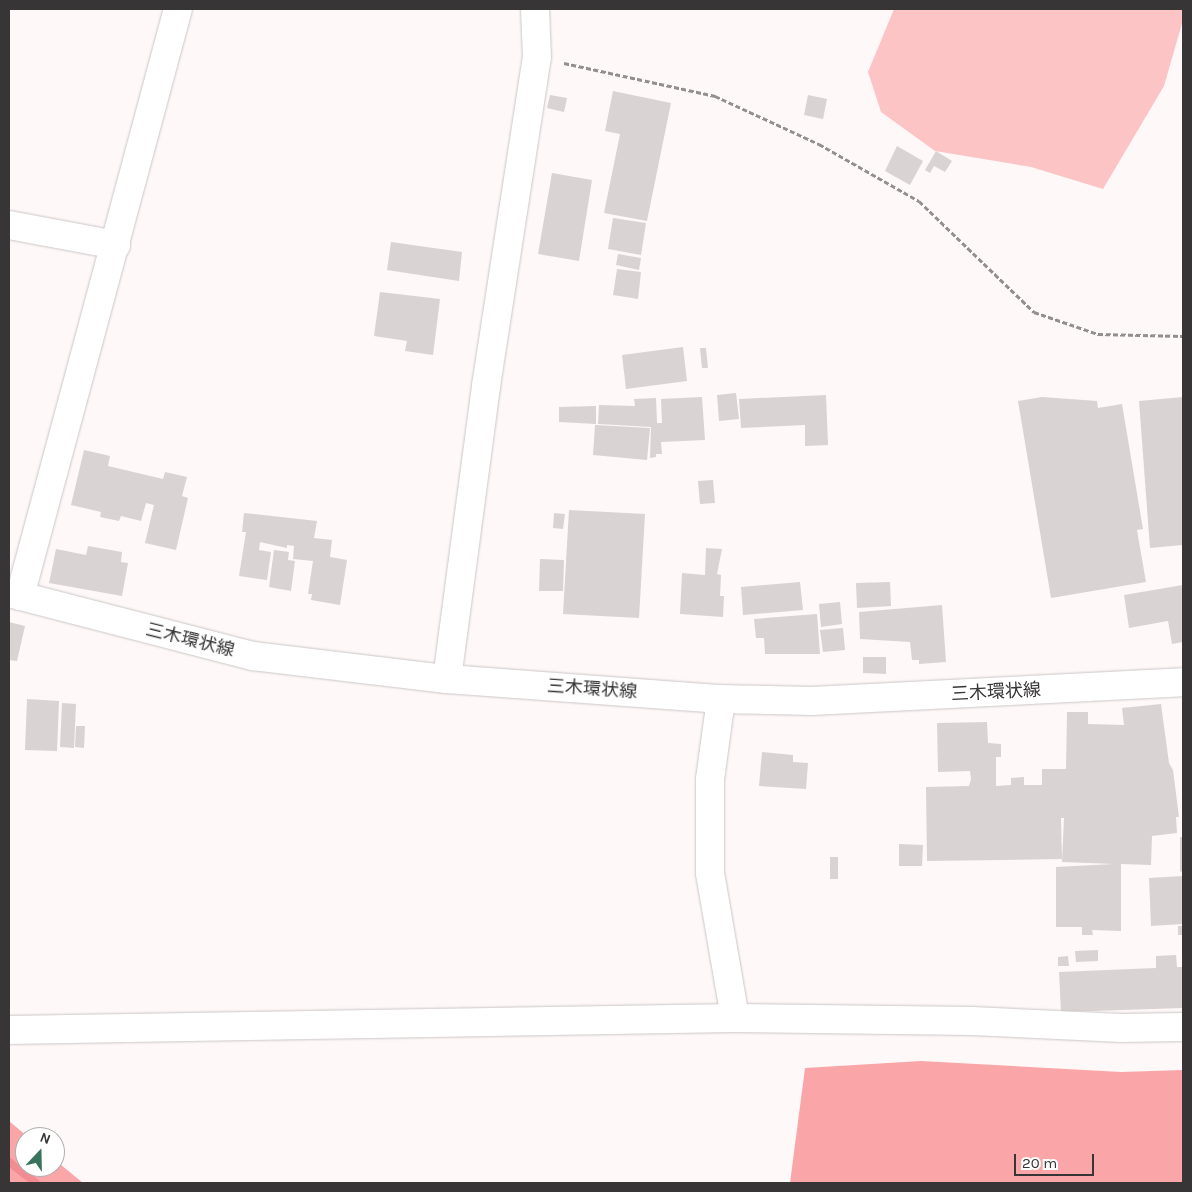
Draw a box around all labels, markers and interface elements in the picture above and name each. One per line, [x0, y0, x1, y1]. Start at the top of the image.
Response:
street label: 三木環状線 [144, 619, 236, 661]
street label: 三木環状線 [546, 675, 638, 703]
street label: 三木環状線 [950, 679, 1042, 705]
north arrow [15, 1127, 65, 1177]
text: N [37, 1129, 53, 1148]
scale bar [1017, 1144, 1097, 1176]
text: 20 m [1022, 1154, 1057, 1172]

